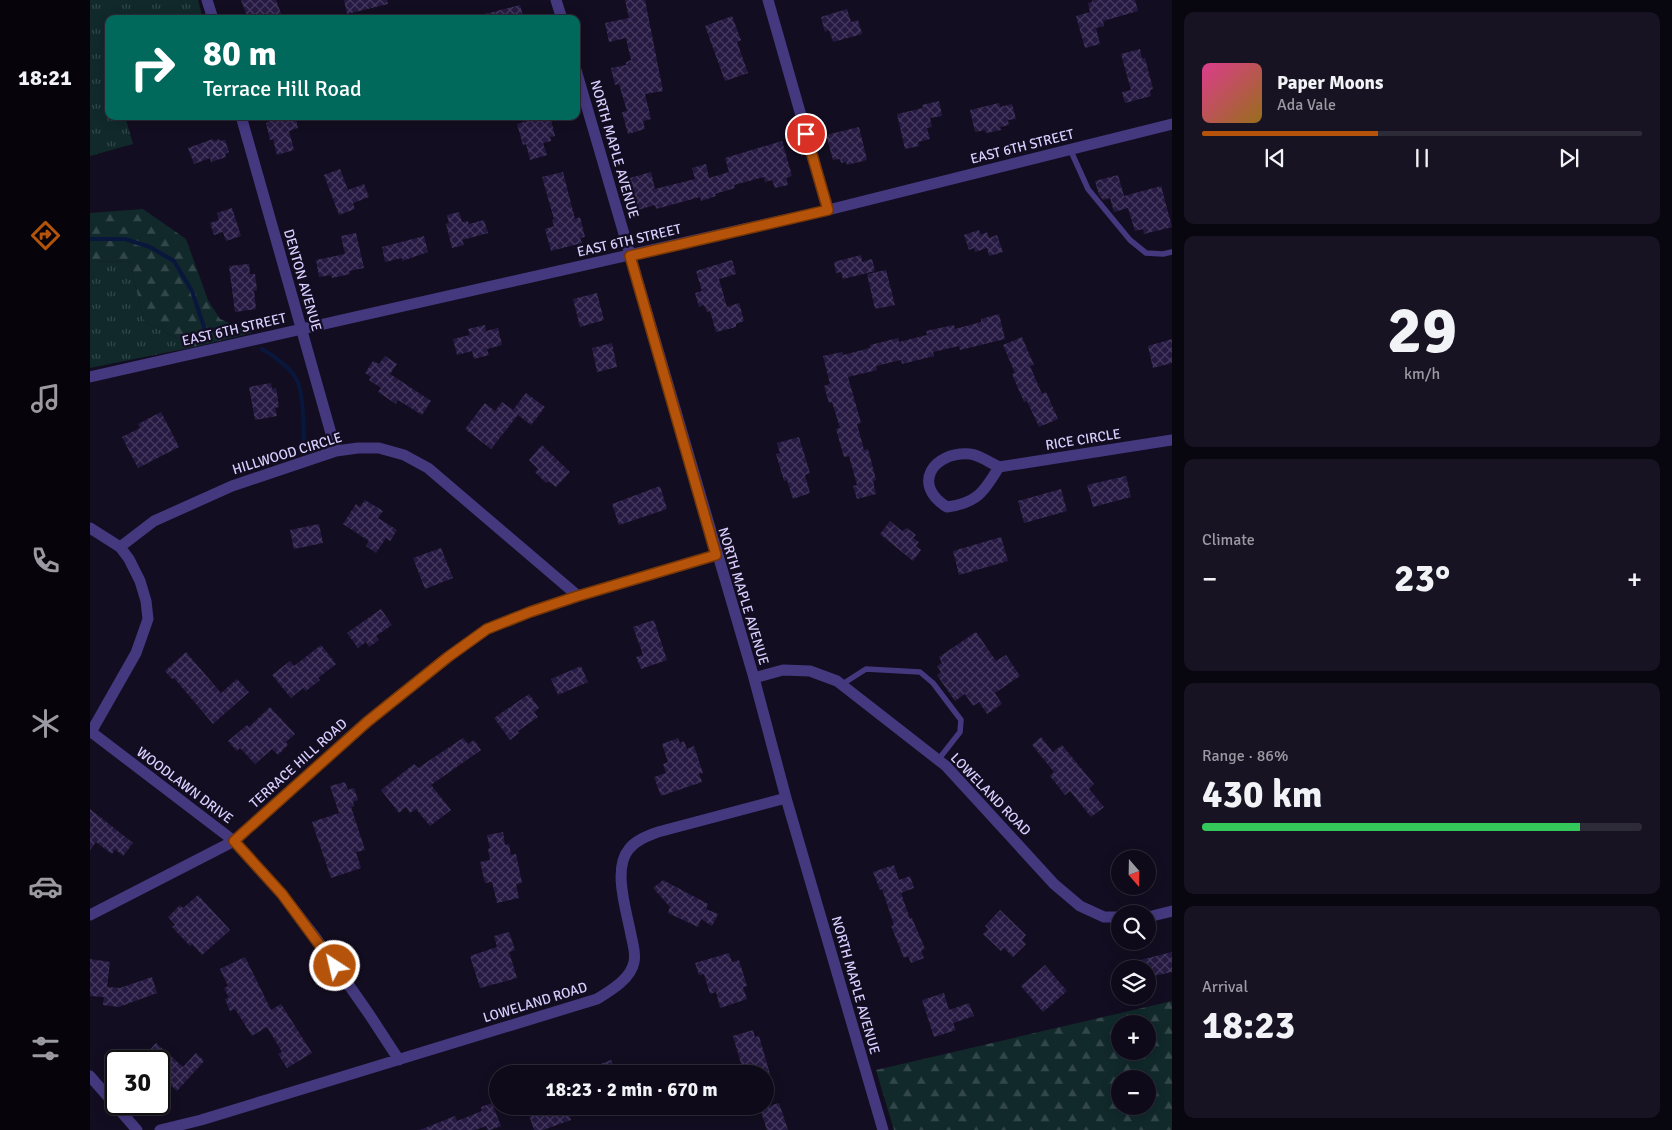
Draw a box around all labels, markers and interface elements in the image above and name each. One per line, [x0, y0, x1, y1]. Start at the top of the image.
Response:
text: 80 m [203, 32, 277, 75]
icon: right [120, 35, 185, 100]
text: 18:21 [18, 64, 72, 91]
text: Paper Moons [1277, 71, 1383, 95]
text: Terrace Hill Road [203, 75, 362, 102]
street label: NORTH MAPLE AVENUE [587, 78, 642, 220]
text: Ada Vale [1277, 95, 1336, 115]
pin [785, 113, 827, 155]
icon: arrive [792, 120, 820, 148]
street label: EAST 6TH STREET [969, 125, 1076, 168]
icon: previous [1261, 144, 1289, 172]
icon: pause [1408, 144, 1436, 172]
icon: next [1555, 144, 1583, 172]
icon: directions [28, 218, 63, 253]
street label: EAST 6TH STREET [575, 220, 683, 261]
street label: DENTON AVENUE [280, 227, 325, 333]
text: 29 [1387, 291, 1457, 371]
street label: EAST 6TH STREET [180, 309, 288, 350]
text: km/h [1404, 364, 1440, 384]
icon: music [28, 381, 63, 416]
street label: RICE CIRCLE [1044, 425, 1122, 454]
street label: HILLWOOD CIRCLE [230, 429, 344, 478]
street label: NORTH MAPLE AVENUE [714, 525, 773, 667]
text: Climate [1202, 530, 1255, 550]
icon: phone [28, 543, 63, 578]
text: 23° [1394, 555, 1450, 602]
text: − [1202, 562, 1217, 596]
text: + [1627, 562, 1642, 596]
icon: climate [28, 706, 63, 741]
street label: TERRACE HILL ROAD [246, 715, 351, 812]
street label: WOODLAWN DRIVE [133, 743, 236, 827]
text: Range · 86% [1202, 746, 1288, 766]
street label: LOWELAND ROAD [947, 750, 1034, 839]
text: 430 km [1202, 771, 1323, 818]
north arrow [1111, 850, 1156, 895]
map controls [1111, 850, 1156, 1115]
icon: car [28, 869, 63, 904]
button: search [1111, 905, 1156, 950]
street label: NORTH MAPLE AVENUE [828, 914, 883, 1056]
position arrow [308, 939, 360, 991]
button: layers [1111, 960, 1156, 1005]
text: Arrival [1202, 977, 1248, 997]
street label: LOWELAND ROAD [481, 979, 589, 1026]
text: 18:23 [1202, 1002, 1295, 1049]
button: + [1111, 1015, 1156, 1060]
icon: filters [28, 1031, 63, 1066]
speed limit sign: 30 [105, 1050, 170, 1115]
button: − [1111, 1070, 1156, 1115]
text: 18:23 · 2 min · 670 m [545, 1078, 718, 1102]

